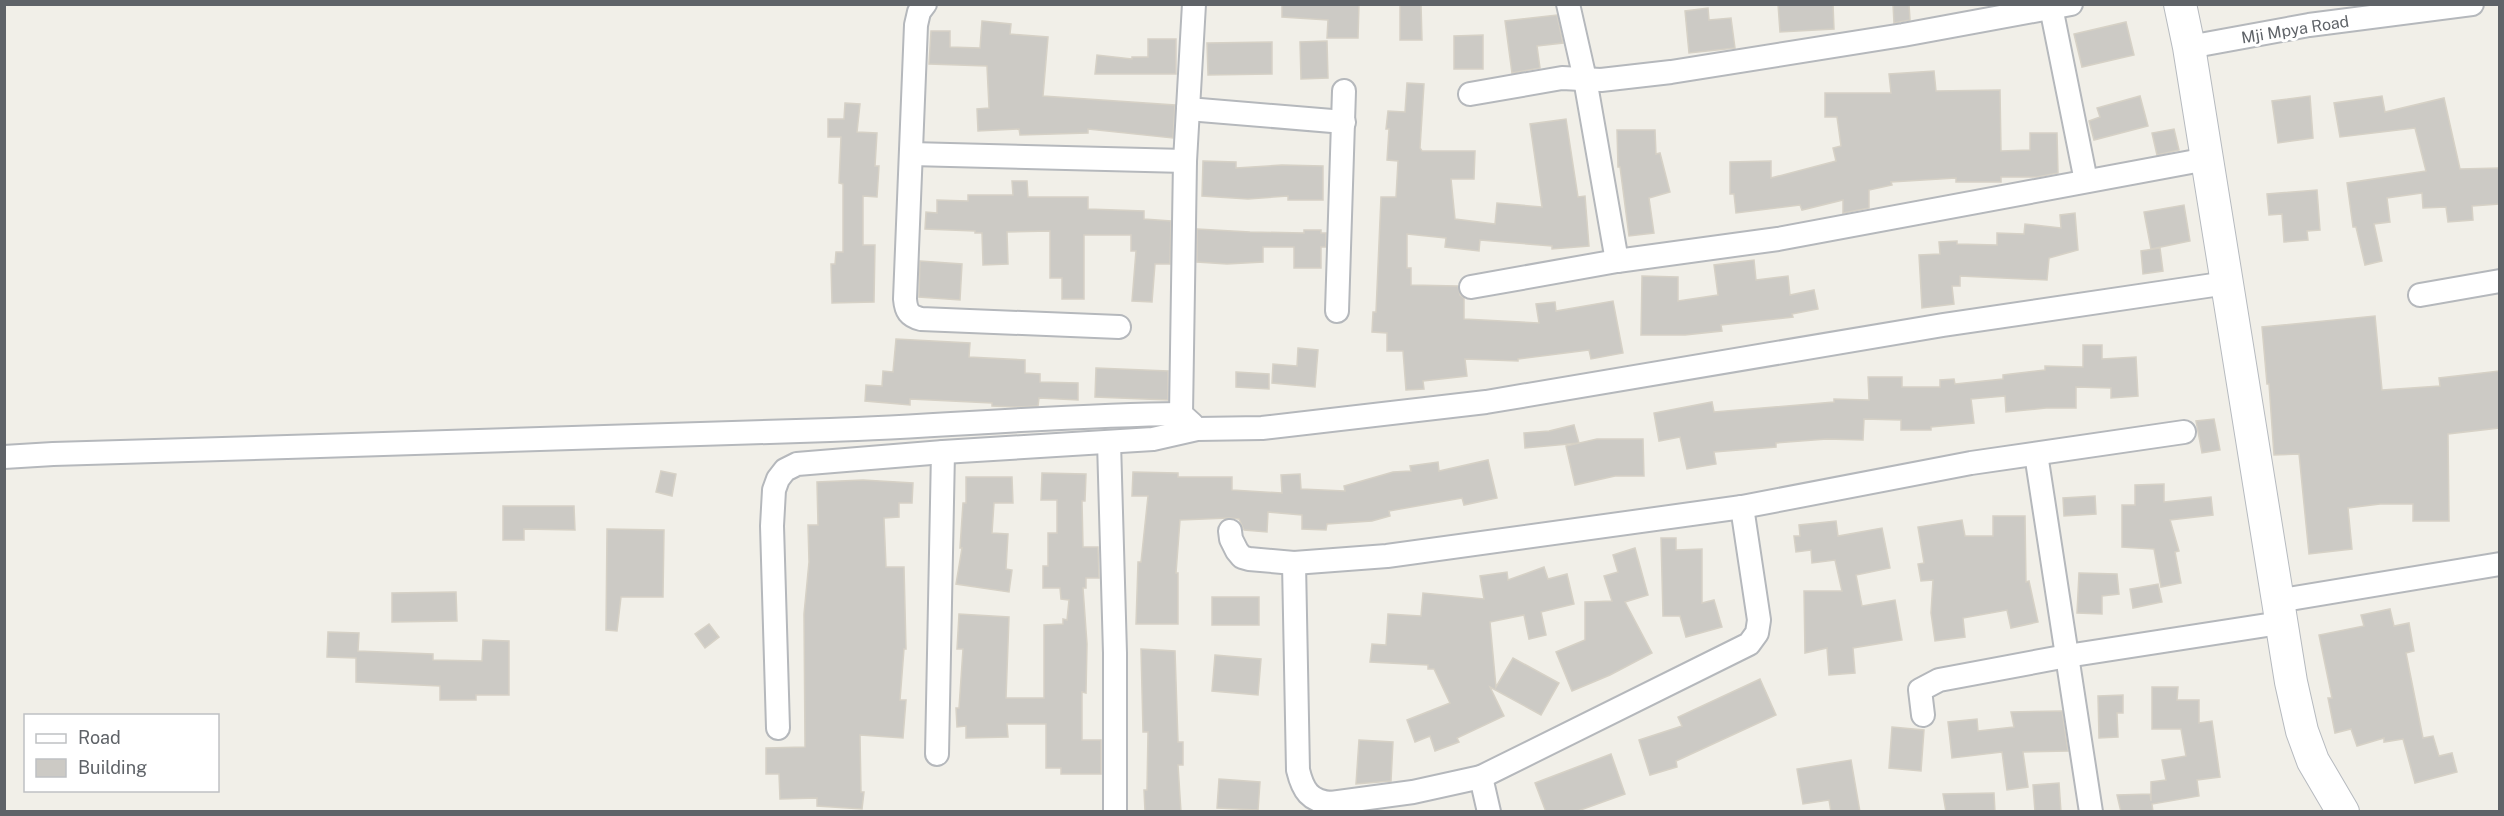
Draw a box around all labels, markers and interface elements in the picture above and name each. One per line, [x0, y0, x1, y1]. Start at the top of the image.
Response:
street label: Mji Mpya Road [2240, 12, 2350, 47]
legend [24, 714, 219, 792]
text: Road [78, 727, 121, 748]
text: Building [78, 757, 147, 778]

